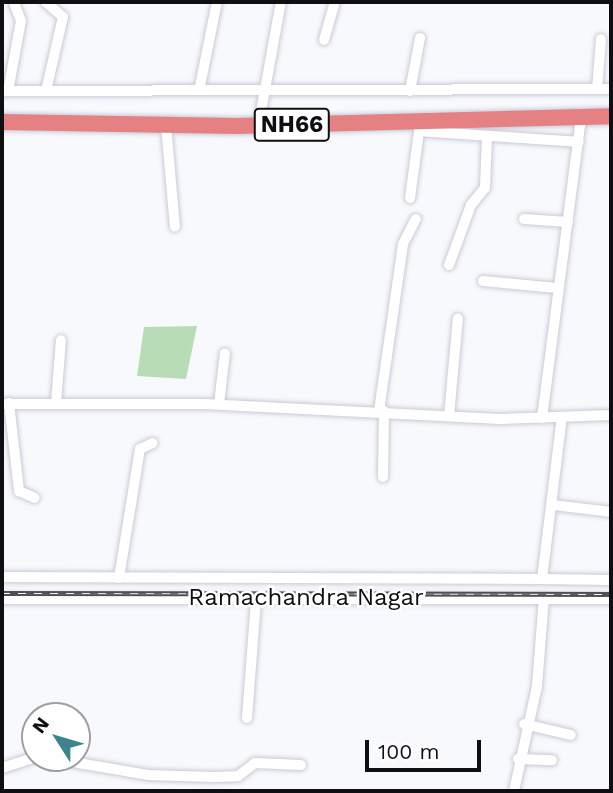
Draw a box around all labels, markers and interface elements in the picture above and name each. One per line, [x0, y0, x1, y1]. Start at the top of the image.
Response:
road number: NH66 [254, 106, 330, 144]
street label: Ramachandra Nagar [188, 584, 424, 612]
north arrow [21, 702, 91, 772]
text: N [27, 713, 54, 738]
scale bar [368, 726, 484, 770]
text: 100 m [378, 739, 440, 764]

